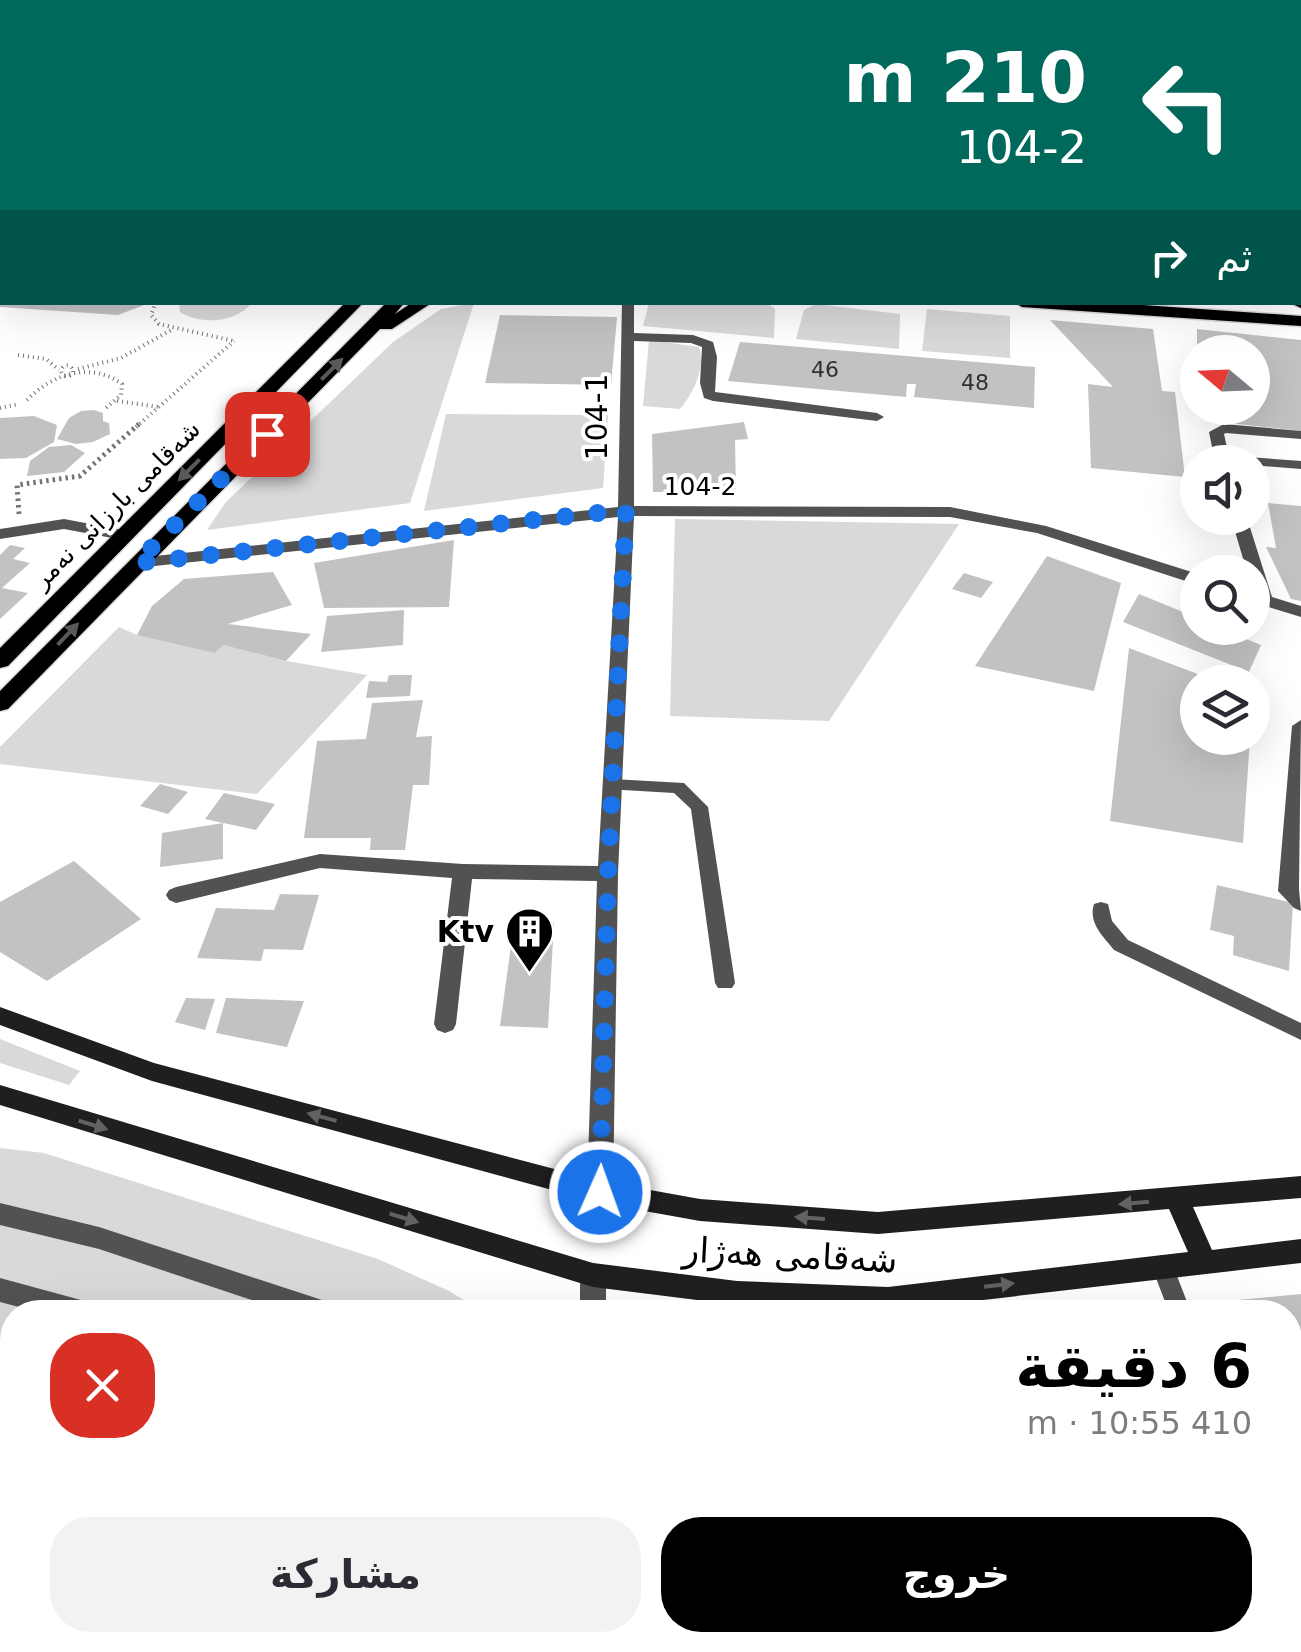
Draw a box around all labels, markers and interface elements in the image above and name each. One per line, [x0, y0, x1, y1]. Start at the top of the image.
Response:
text: 210 m [844, 37, 1087, 119]
icon: left [1122, 40, 1252, 170]
text: 104-2 [956, 121, 1087, 174]
icon: right [1141, 230, 1196, 285]
text: ثم [1216, 236, 1252, 280]
north arrow [1180, 335, 1270, 425]
map controls [1180, 335, 1270, 755]
one-way arrow [320, 357, 344, 381]
house number: 46 [811, 357, 839, 382]
house number: 48 [961, 370, 989, 395]
street label: 104-1 [579, 373, 614, 461]
pin [225, 392, 310, 477]
icon: arrive [240, 407, 295, 462]
street label: شەقامی بارزانی نەمر [25, 415, 206, 596]
button: sound [1180, 445, 1270, 535]
one-way arrow [177, 458, 201, 482]
street label: 104-2 [664, 472, 736, 501]
button: search [1180, 555, 1270, 645]
one-way arrow [56, 622, 79, 646]
button: layers [1180, 665, 1270, 755]
building icon: Ktv [503, 906, 555, 974]
place label: Ktv [437, 914, 494, 949]
one-way arrow [306, 1109, 337, 1125]
one-way arrow [78, 1118, 109, 1133]
position arrow [548, 1140, 652, 1244]
one-way arrow [1118, 1195, 1150, 1211]
one-way arrow [794, 1210, 826, 1226]
one-way arrow [389, 1211, 420, 1226]
street label: شەقامی هەژار [679, 1229, 899, 1282]
one-way arrow [983, 1277, 1015, 1293]
text: 6 دقيقة [1015, 1331, 1252, 1401]
button: close [50, 1333, 155, 1438]
text: 410 m · 10:55 [1027, 1404, 1252, 1442]
button: مشاركة [50, 1517, 641, 1632]
button: خروج [661, 1517, 1252, 1632]

